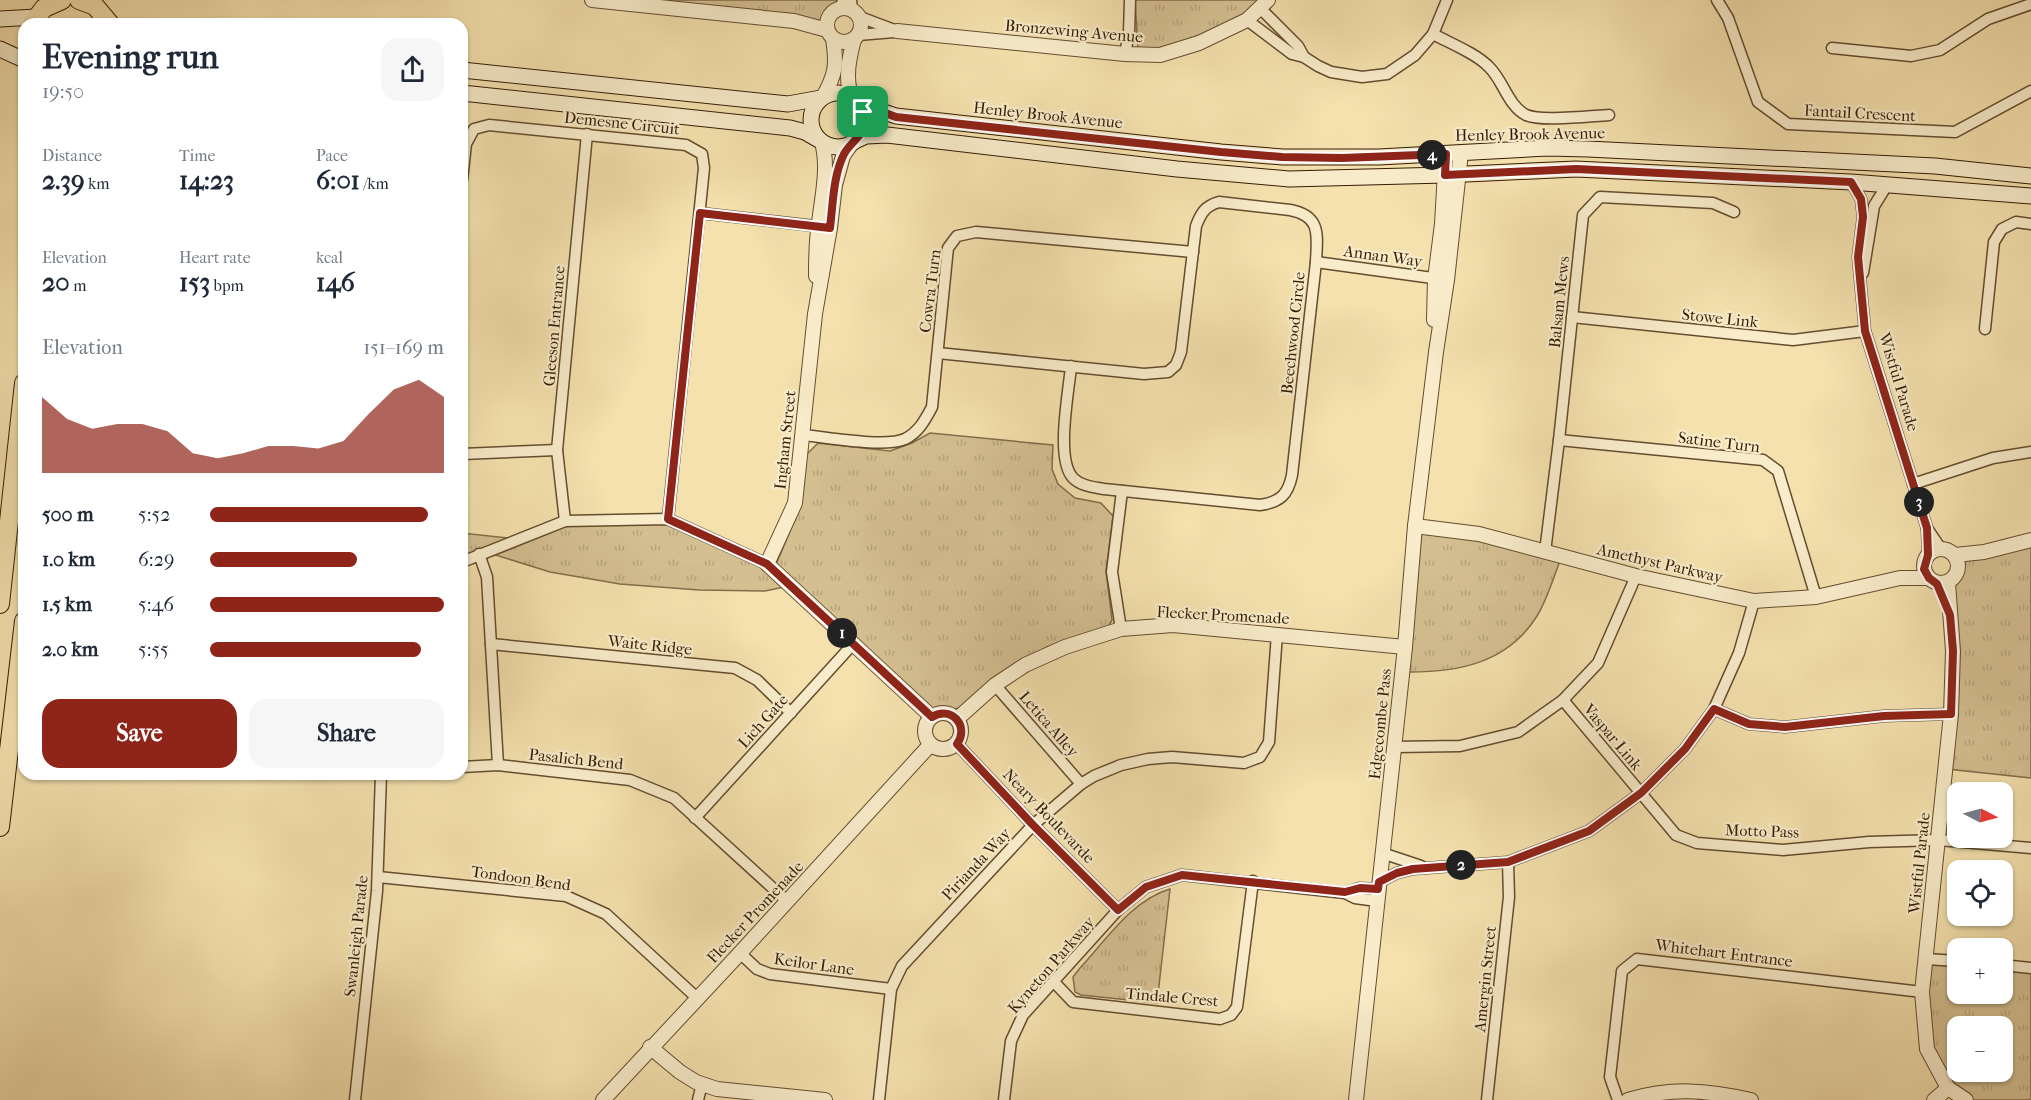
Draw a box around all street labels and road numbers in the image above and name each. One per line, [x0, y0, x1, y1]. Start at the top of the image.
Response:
street label: Bronzewing Avenue [1004, 15, 1144, 47]
street label: Henley Brook Avenue [972, 98, 1124, 132]
street label: Fantail Crescent [1804, 101, 1917, 125]
street label: Demesne Circuit [563, 107, 681, 139]
street label: Henley Brook Avenue [1455, 123, 1605, 145]
street label: Annan Way [1341, 241, 1424, 271]
street label: Cowra Turn [915, 248, 945, 334]
street label: Balsam Mews [1545, 255, 1573, 349]
street label: Gleeson Entrance [539, 265, 569, 387]
street label: Beechwood Circle [1277, 271, 1309, 395]
street label: Stowe Link [1681, 305, 1760, 332]
street label: Wistful Parade [1875, 329, 1923, 434]
street label: Ingham Street [770, 389, 800, 490]
street label: Satine Turn [1677, 428, 1762, 457]
street label: Amethyst Parkway [1594, 539, 1725, 587]
street label: Flecker Promenade [1156, 602, 1290, 628]
street label: Waite Ridge [606, 631, 693, 659]
street label: Edgecombe Pass [1365, 667, 1395, 781]
street label: Letica Alley [1015, 687, 1083, 761]
street label: Lich Gate [734, 690, 792, 752]
street label: Vaspar Link [1579, 699, 1647, 775]
street label: Pasalich Bend [528, 745, 624, 773]
street label: Neary Boulevarde [999, 765, 1099, 867]
street label: Wistful Parade [1904, 811, 1934, 916]
street label: Motto Pass [1725, 820, 1799, 842]
street label: Pirianda Way [938, 823, 1015, 904]
street label: Flecker Promenade [703, 857, 807, 967]
street label: Tondoon Bend [470, 862, 572, 894]
street label: Swanleigh Parade [340, 874, 372, 998]
street label: Kyneton Parkway [1004, 912, 1099, 1017]
street label: Amergin Street [1470, 925, 1500, 1034]
street label: Whitehart Entrance [1653, 935, 1794, 971]
street label: Keilor Lane [773, 949, 855, 979]
street label: Tindale Crest [1125, 983, 1220, 1011]

